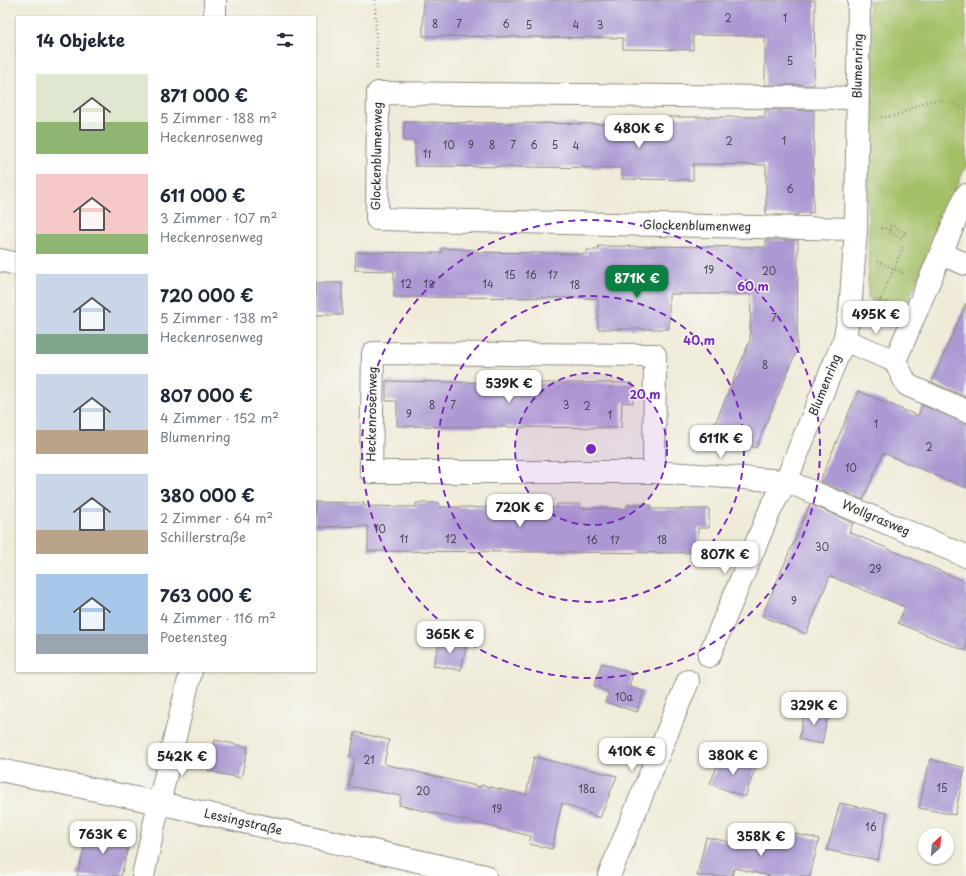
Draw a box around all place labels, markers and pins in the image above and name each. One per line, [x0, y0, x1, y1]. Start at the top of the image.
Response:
pin: 480K € [606, 115, 672, 149]
pin: 871K € [604, 265, 670, 299]
pin: 495K € [843, 301, 909, 335]
pin: 539K € [476, 370, 542, 404]
pin: 611K € [688, 425, 754, 459]
centre of rings [584, 442, 598, 456]
pin: 720K € [487, 494, 553, 528]
pin: 807K € [692, 541, 758, 575]
pin: 365K € [417, 621, 483, 655]
pin: 329K € [781, 692, 847, 726]
pin: 410K € [599, 738, 665, 772]
pin: 380K € [700, 742, 766, 776]
pin: 542K € [149, 743, 215, 777]
pin: 763K € [70, 821, 136, 855]
pin: 358K € [728, 823, 794, 857]

